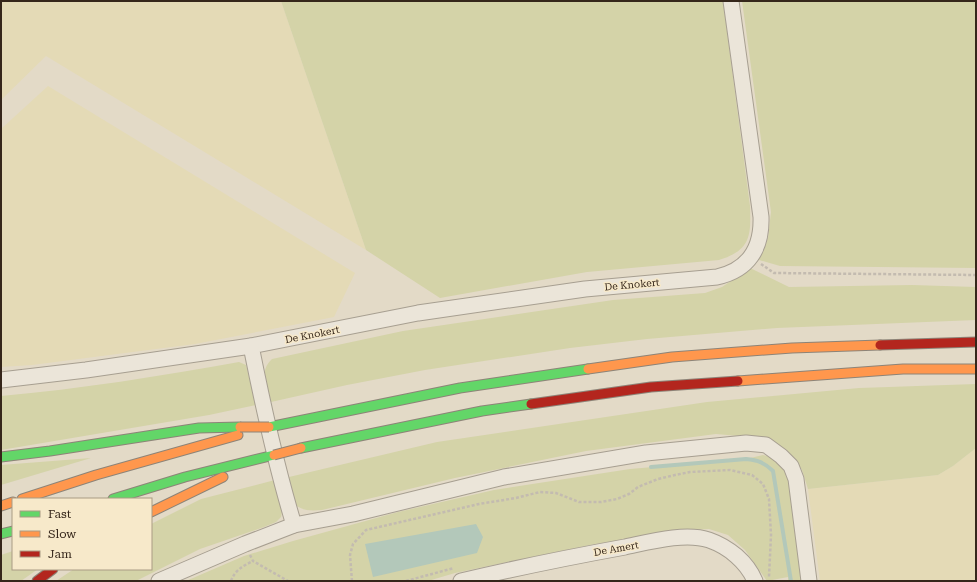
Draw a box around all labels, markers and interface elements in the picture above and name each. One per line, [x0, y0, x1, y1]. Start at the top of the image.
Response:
street label: De Knokert [604, 277, 660, 292]
street label: De Knokert [284, 324, 340, 345]
legend [12, 498, 152, 570]
text: Fast [48, 507, 72, 521]
text: Slow [48, 527, 76, 541]
street label: De Amert [593, 539, 640, 558]
text: Jam [48, 547, 72, 561]

